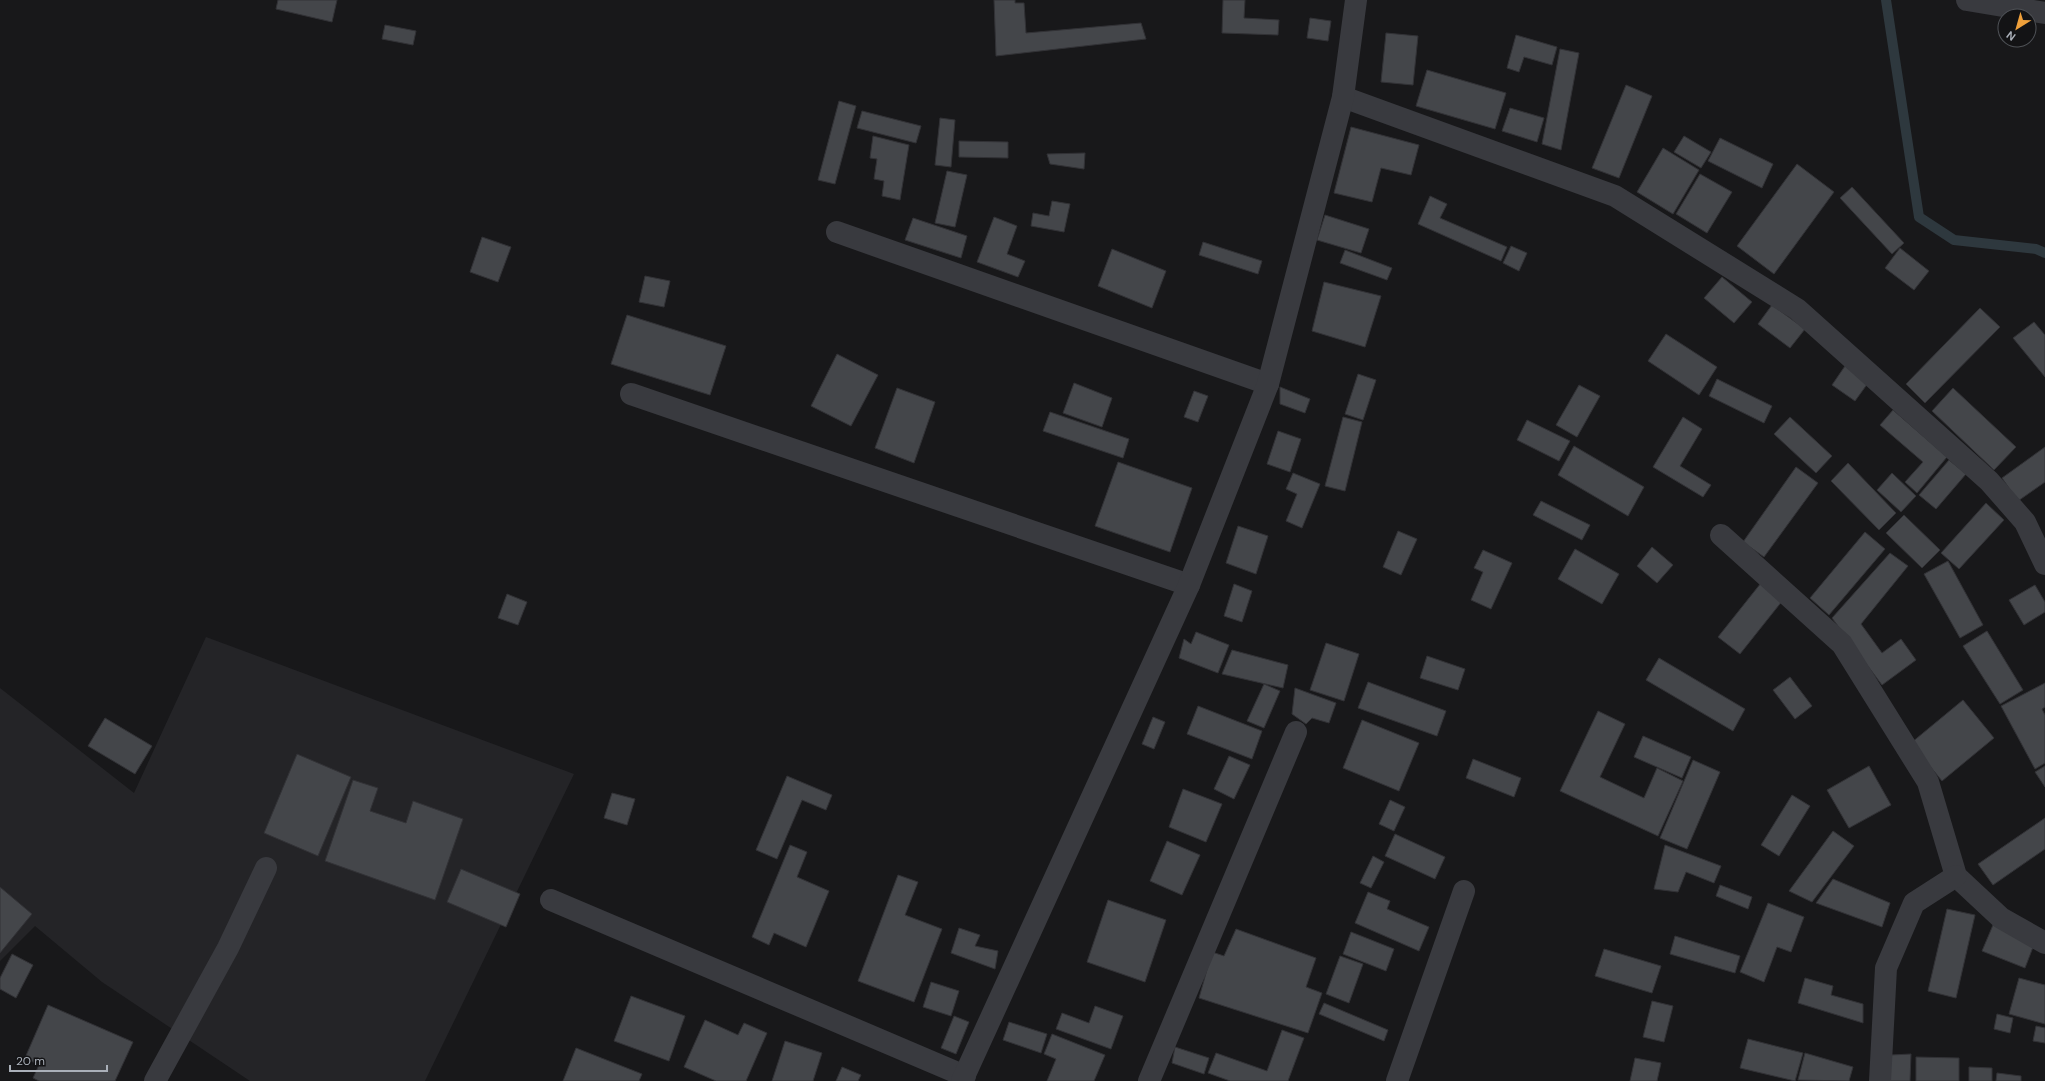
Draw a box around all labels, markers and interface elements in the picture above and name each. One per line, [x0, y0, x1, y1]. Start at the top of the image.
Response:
north arrow [1997, 8, 2037, 48]
text: N [2004, 28, 2018, 44]
scale bar [10, 1047, 107, 1073]
text: 20 m [16, 1053, 45, 1069]

